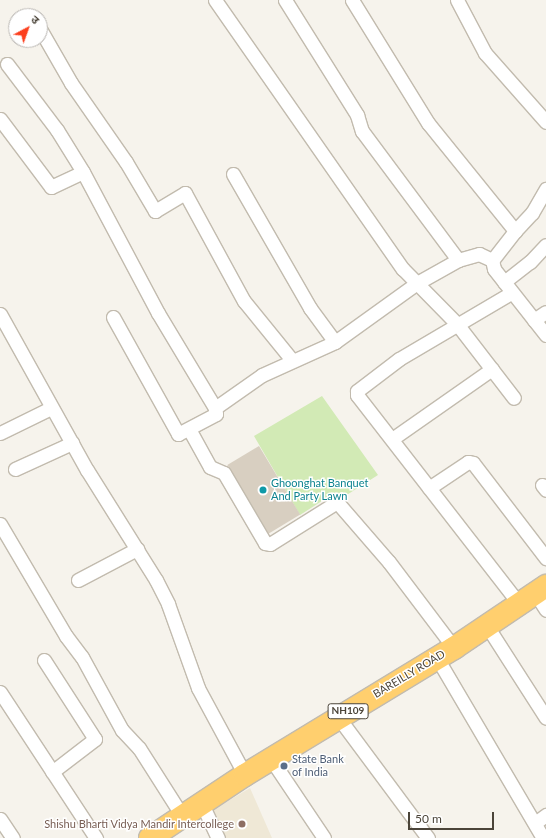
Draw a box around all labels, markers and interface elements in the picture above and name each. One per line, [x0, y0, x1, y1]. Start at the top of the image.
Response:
north arrow [8, 8, 48, 48]
text: उ [29, 12, 42, 26]
place label: Ghoonghat Banquet And Party Lawn [271, 477, 368, 503]
marker: Ghoonghat Banquet And Party Lawn [258, 485, 268, 495]
street label: BAREILLY ROAD [370, 647, 448, 701]
road number: NH109 [327, 703, 369, 719]
place label: State Bank of India [292, 753, 344, 779]
marker: State Bank of India [279, 761, 289, 771]
scale bar [410, 804, 496, 830]
text: 50 m [415, 811, 442, 826]
place label: Shishu Bharti Vidya Mandir Intercollege [44, 817, 234, 831]
marker: Shishu Bharti Vidya Mandir Intercollege [237, 819, 247, 829]

